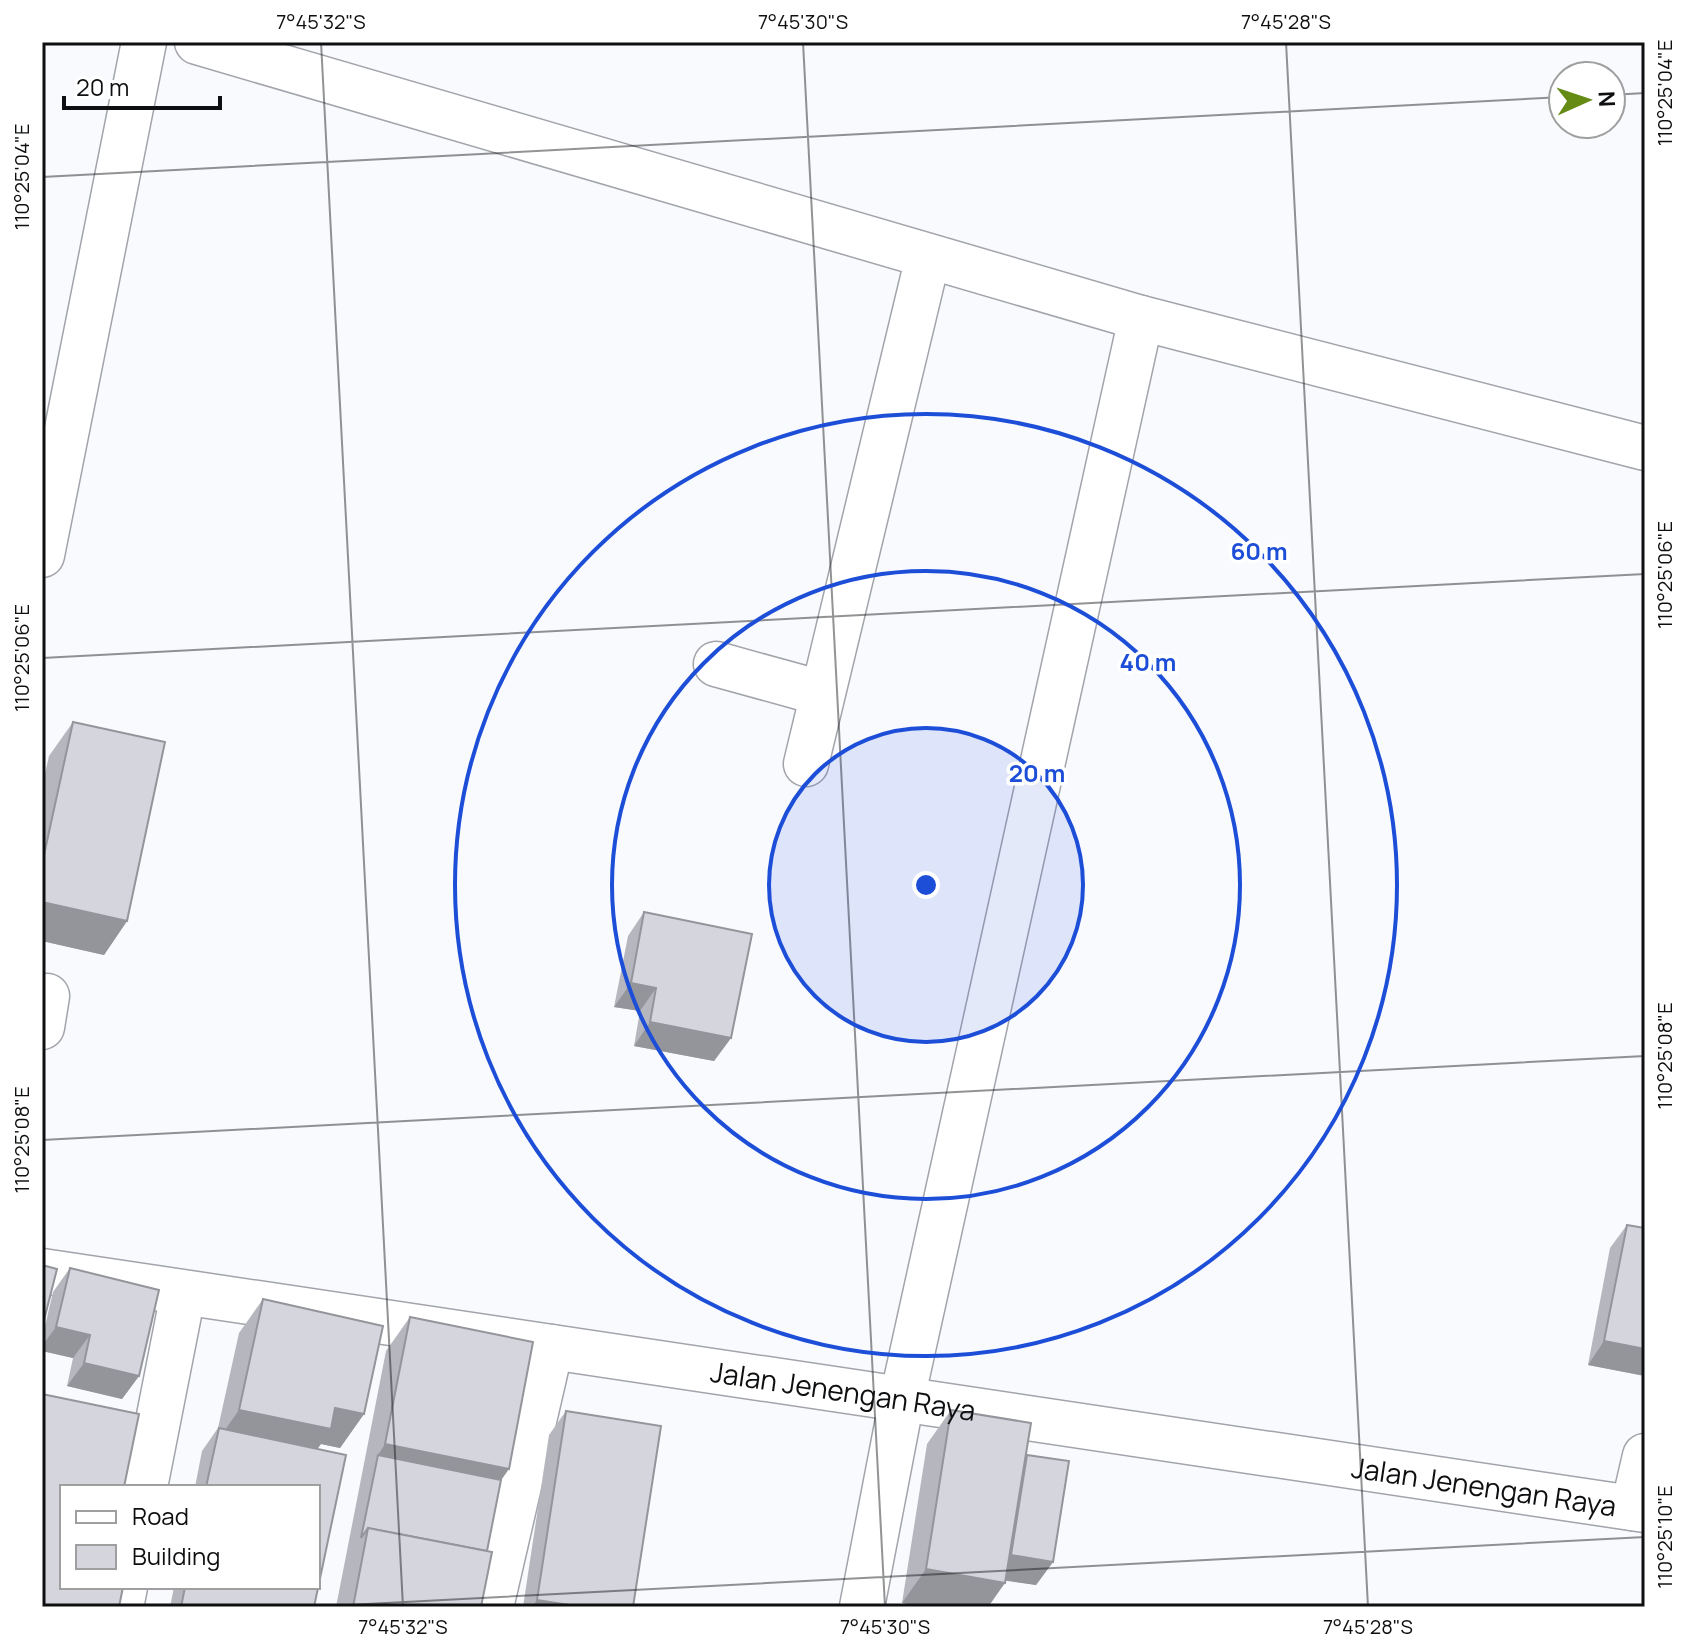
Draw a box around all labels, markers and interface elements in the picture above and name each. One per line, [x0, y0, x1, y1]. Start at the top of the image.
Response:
text: 7°45'32"S [276, 8, 366, 35]
text: 7°45'30"S [758, 8, 848, 35]
text: 7°45'28"S [1241, 8, 1331, 35]
text: 110°25'04"E [1651, 40, 1678, 146]
scale bar [64, 60, 220, 110]
north arrow [1547, 60, 1627, 140]
text: 20 m [76, 70, 129, 103]
text: N [1592, 90, 1622, 108]
text: 110°25'04"E [8, 124, 35, 230]
text: 110°25'06"E [1651, 521, 1678, 629]
text: 60 m [1230, 534, 1288, 567]
text: 110°25'06"E [8, 604, 35, 712]
text: 40 m [1120, 645, 1176, 678]
text: 20 m [1009, 756, 1065, 789]
centre of rings [912, 871, 940, 899]
text: 110°25'08"E [1651, 1002, 1678, 1110]
text: 110°25'08"E [8, 1086, 35, 1194]
street label: Jalan Jenengan Raya [708, 1352, 978, 1429]
street label: Jalan Jenengan Raya [1349, 1447, 1619, 1525]
legend [60, 1485, 320, 1589]
text: 110°25'10"E [1651, 1485, 1678, 1589]
text: Road [132, 1499, 189, 1532]
text: Building [132, 1539, 220, 1572]
text: 7°45'32"S [358, 1613, 448, 1640]
text: 7°45'30"S [840, 1613, 930, 1640]
text: 7°45'28"S [1323, 1613, 1413, 1640]

